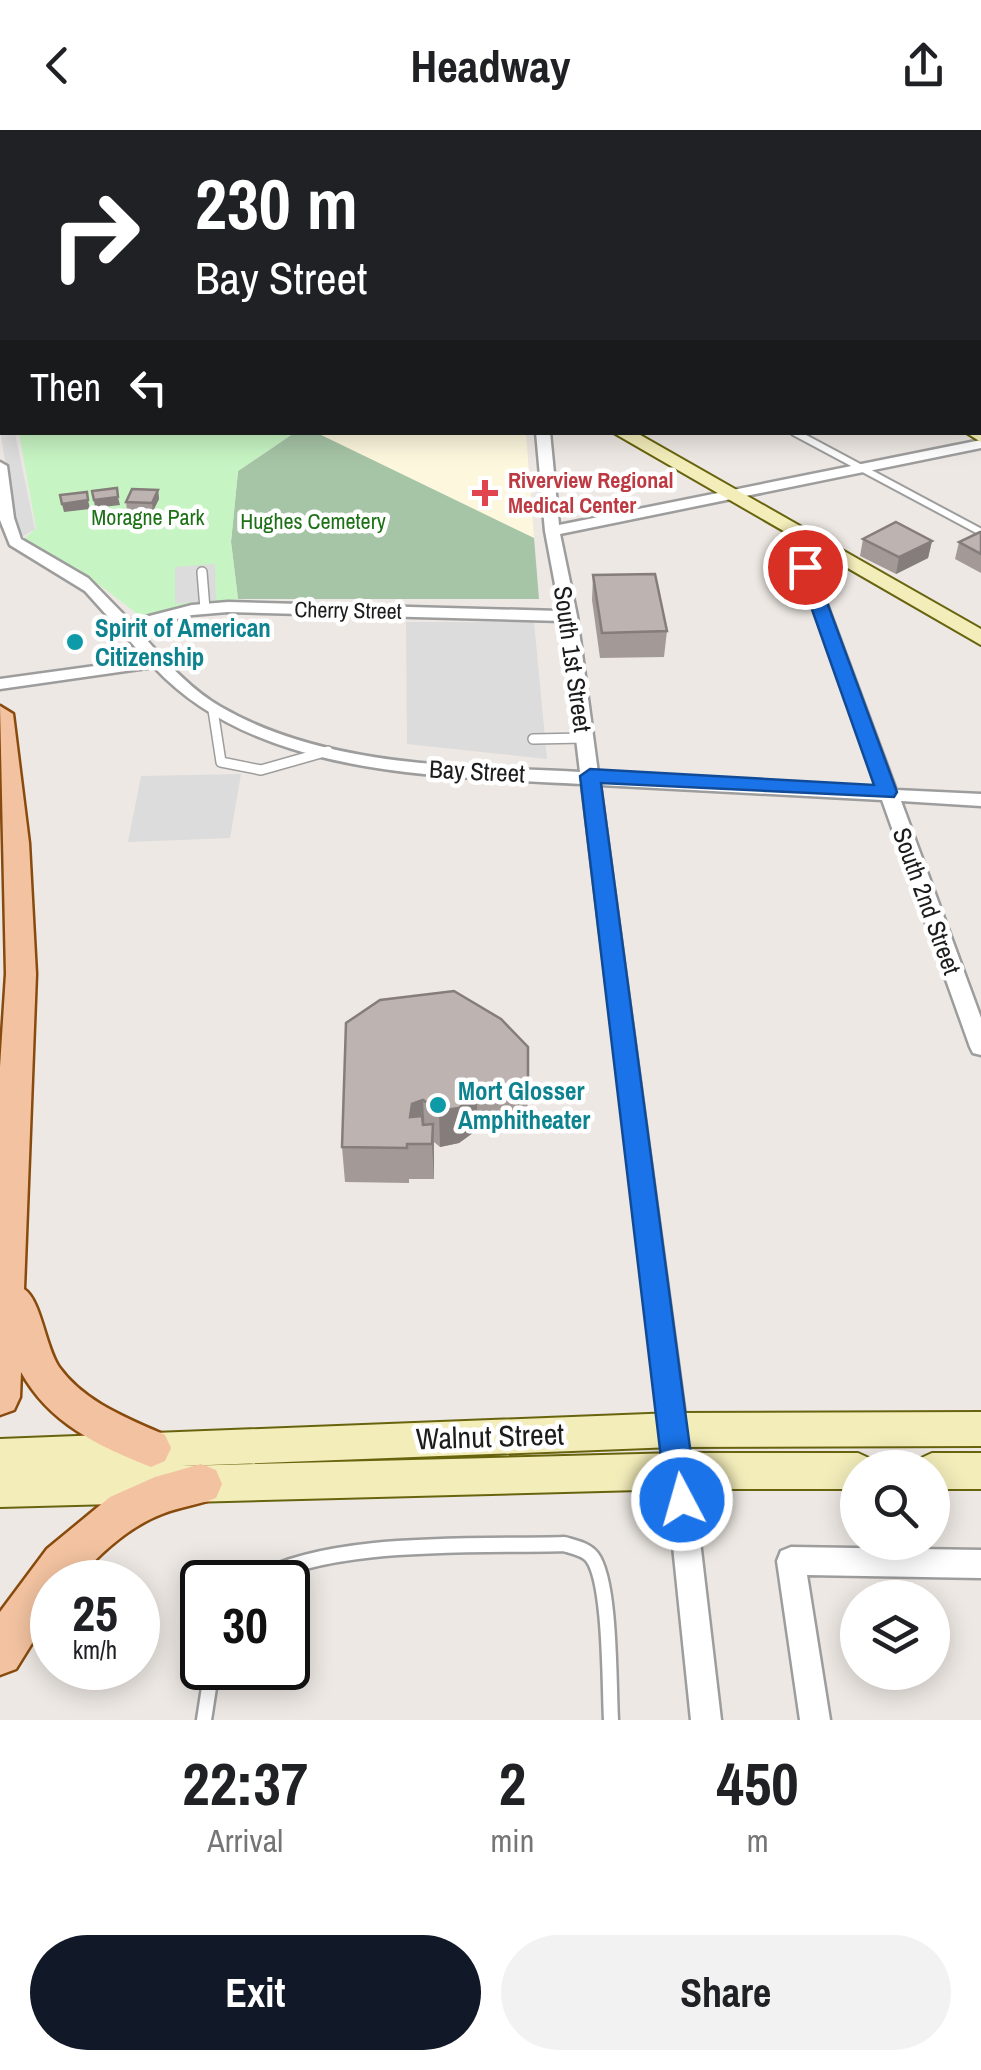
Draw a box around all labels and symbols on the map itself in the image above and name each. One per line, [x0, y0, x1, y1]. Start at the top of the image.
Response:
place label: Riverview Regional Medical Center [508, 465, 673, 520]
marker: Riverview Regional Medical Center [472, 480, 498, 506]
park label: Moragne Park [91, 502, 206, 532]
park label: Hughes Cemetery [240, 506, 386, 536]
pin [763, 525, 848, 610]
street label: South 1st Street [546, 584, 600, 734]
street label: Cherry Street [294, 594, 402, 626]
place label: Spirit of American Citizenship [95, 611, 271, 674]
marker: Spirit of American Citizenship [64, 631, 86, 653]
street label: Bay Street [428, 752, 526, 790]
street label: South 2nd Street [885, 823, 969, 979]
place label: Mort Glosser Amphitheater [458, 1074, 590, 1137]
marker: Mort Glosser Amphitheater [427, 1094, 449, 1116]
street label: Walnut Street [415, 1413, 565, 1459]
position arrow [630, 1448, 734, 1552]
speed limit sign: 30 [180, 1560, 310, 1690]

